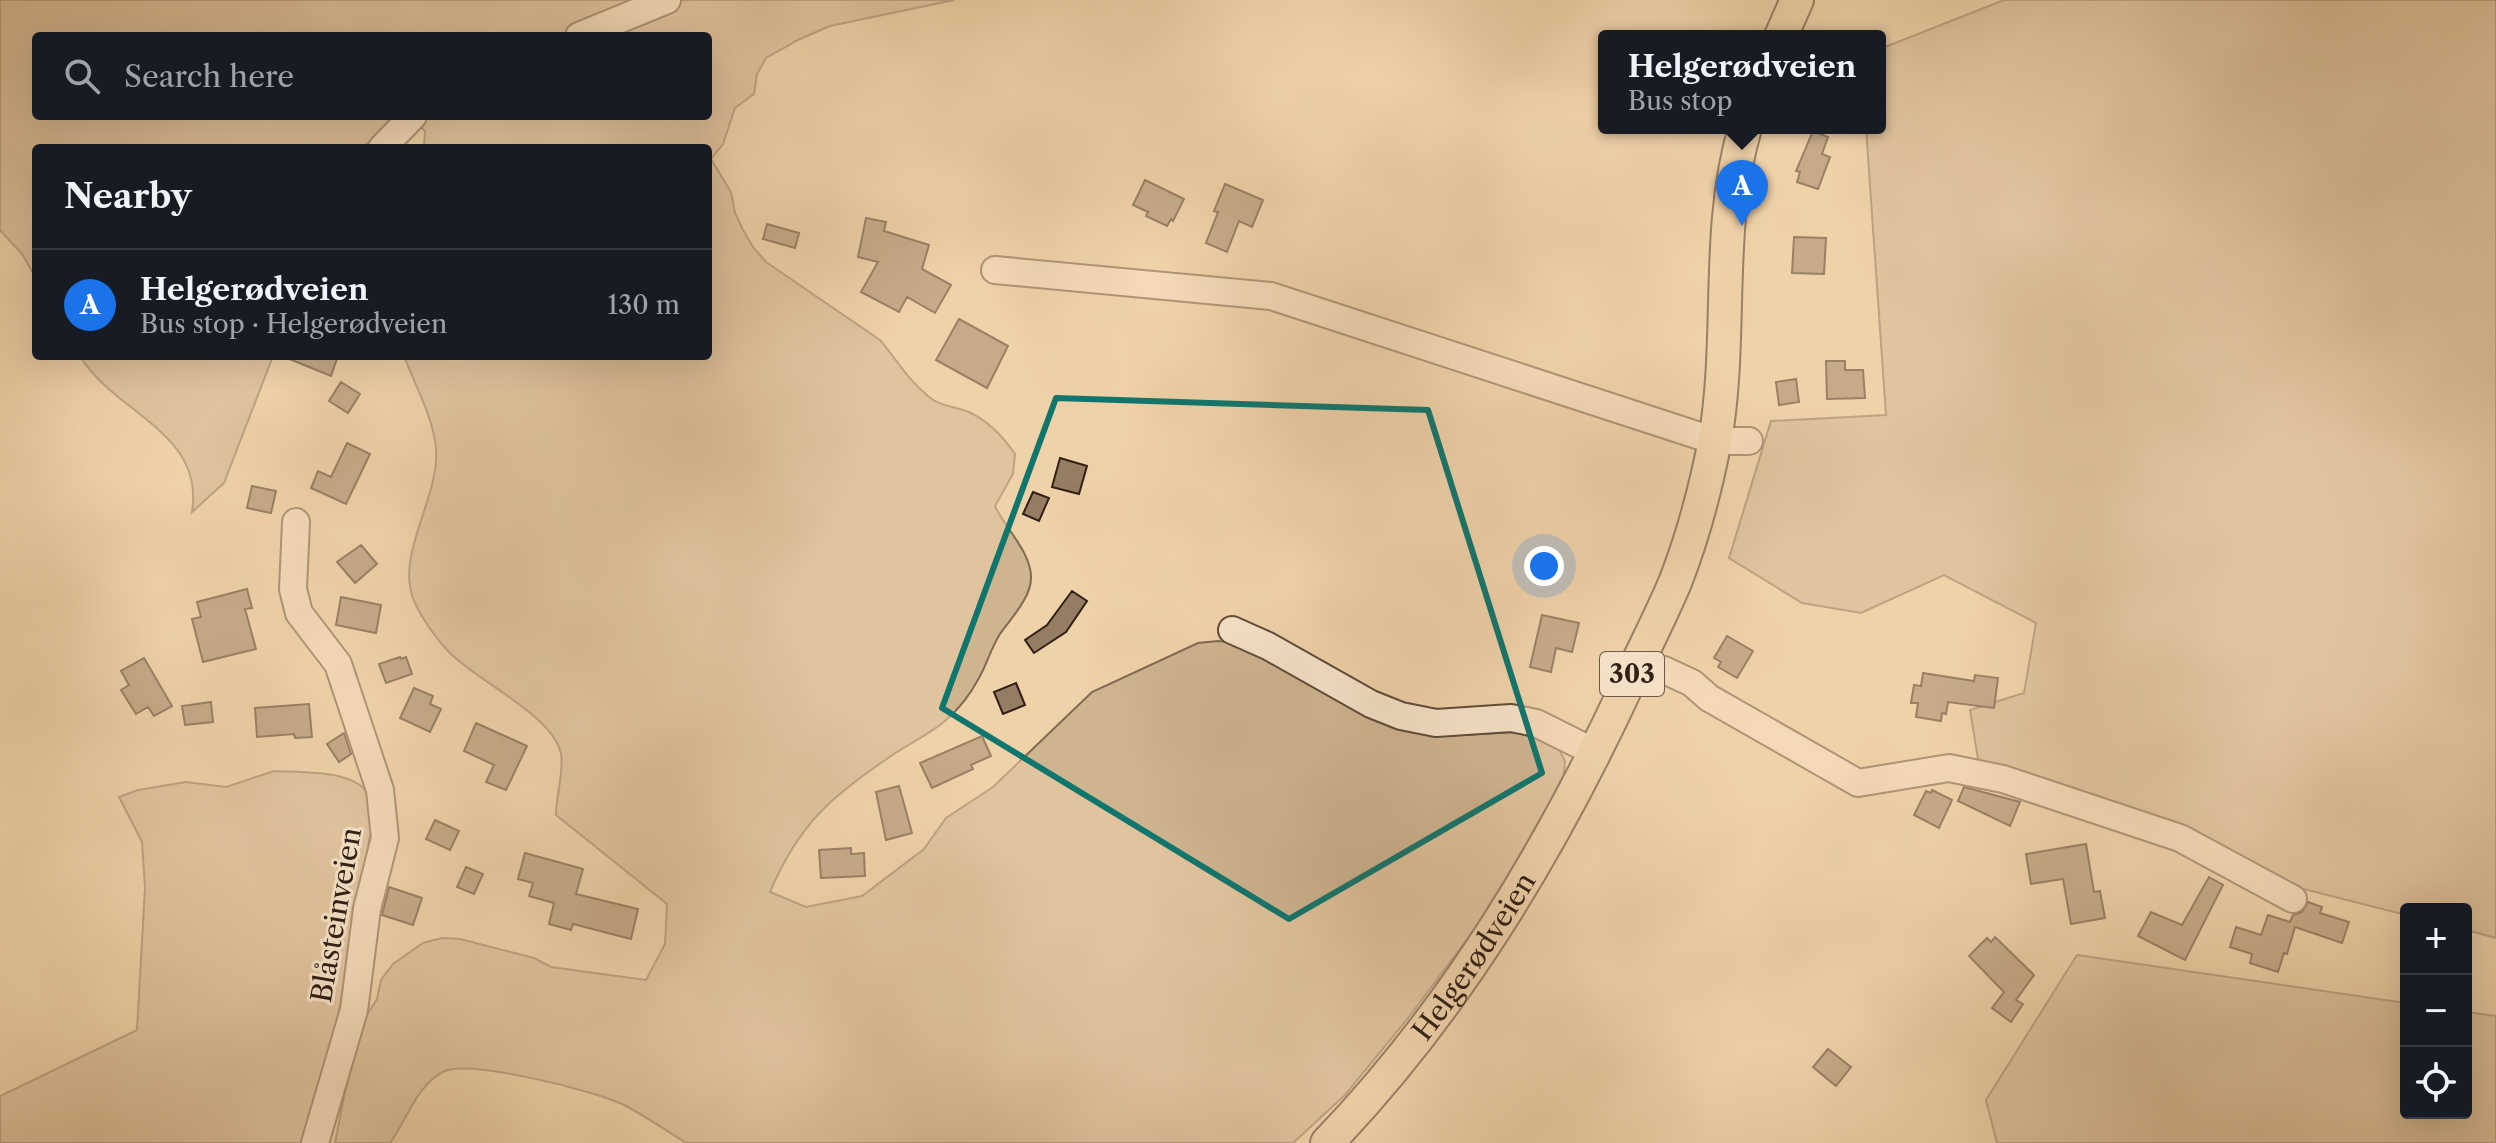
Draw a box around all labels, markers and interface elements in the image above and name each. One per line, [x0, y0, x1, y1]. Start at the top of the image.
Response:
popup [1598, 30, 1886, 134]
search box [32, 32, 712, 120]
text: Helgerødveien [1628, 48, 1856, 85]
icon: search [60, 54, 104, 98]
text: Search here [124, 58, 294, 95]
text: Bus stop [1628, 85, 1733, 117]
pin: A [1716, 160, 1768, 226]
text: Nearby [64, 175, 192, 217]
text: Helgerødveien [140, 271, 369, 308]
text: A [80, 289, 100, 321]
text: 130 m [607, 289, 680, 321]
text: Bus stop · Helgerødveien [140, 308, 447, 340]
your location [1524, 546, 1564, 586]
road number: 303 [1600, 652, 1664, 696]
street label: Blåsteinveien [304, 825, 368, 1005]
street label: Helgerødveien [1405, 866, 1542, 1047]
map controls [2400, 903, 2472, 1119]
button: + [2400, 903, 2472, 975]
button: − [2400, 975, 2472, 1047]
button: locate [2400, 1047, 2472, 1119]

